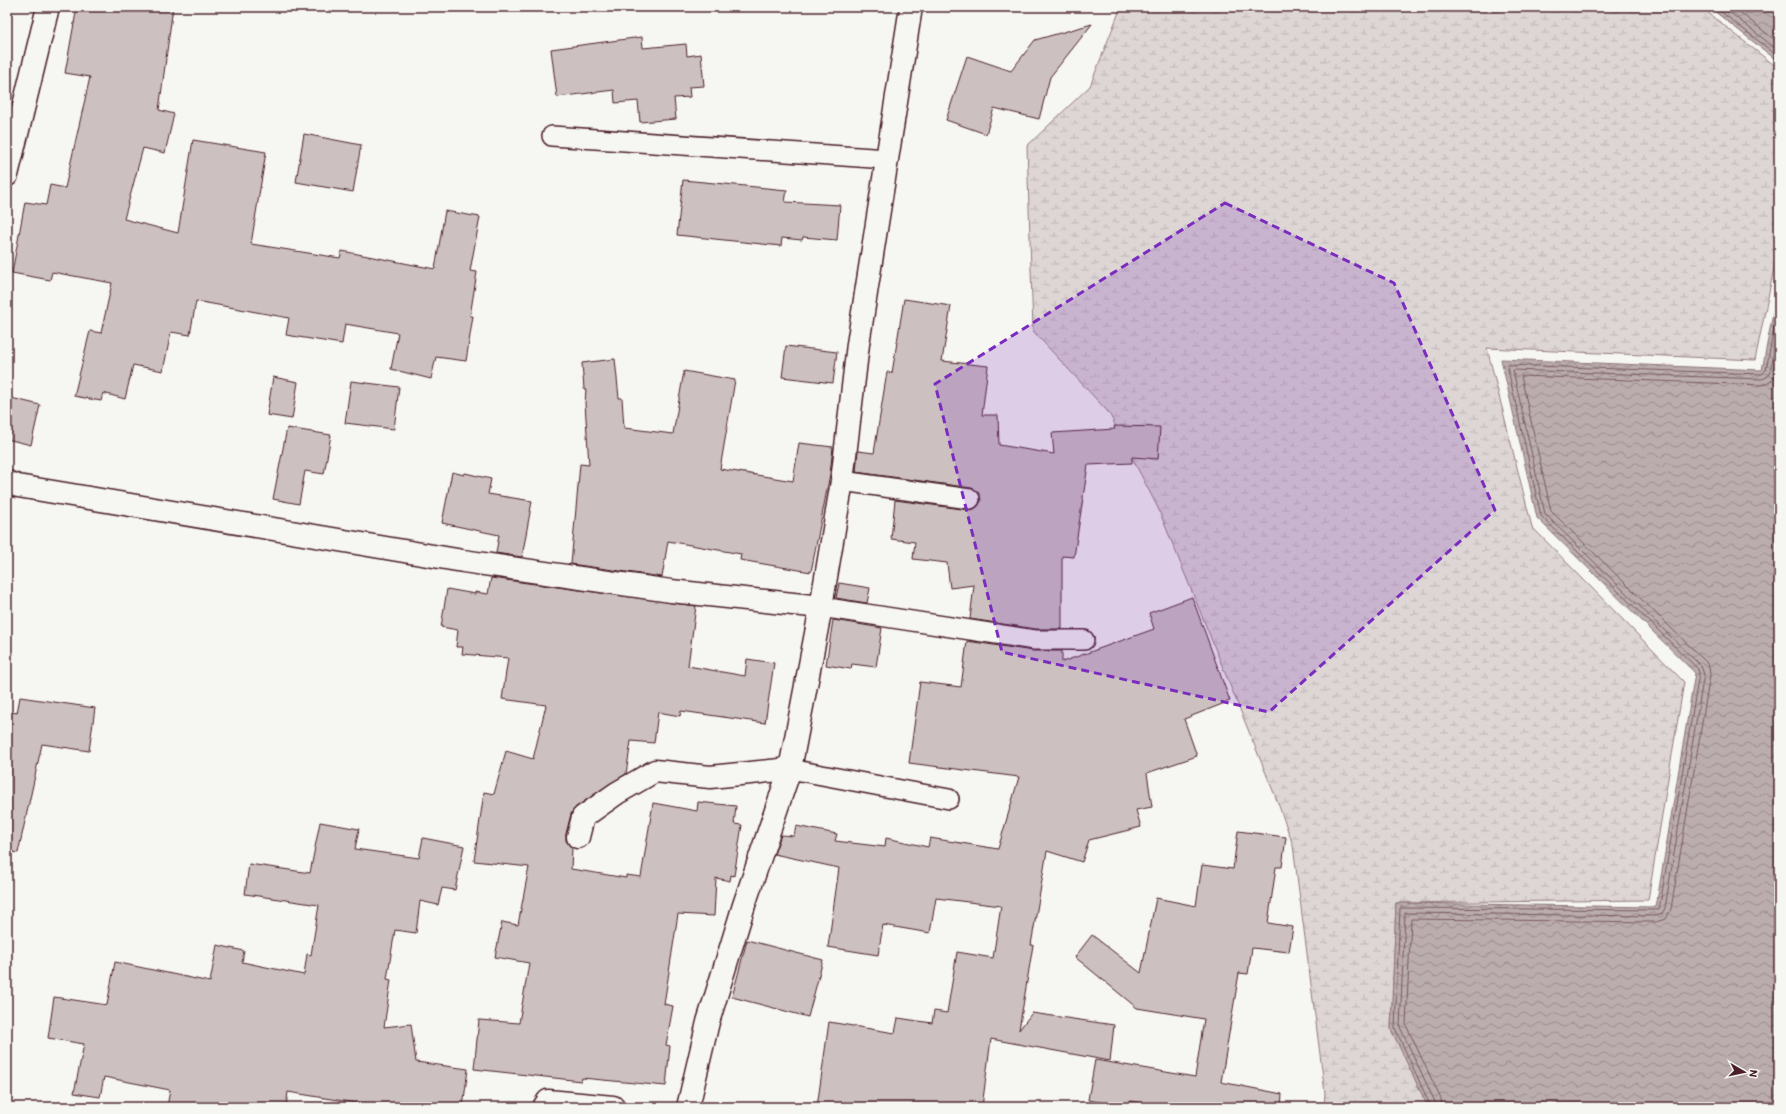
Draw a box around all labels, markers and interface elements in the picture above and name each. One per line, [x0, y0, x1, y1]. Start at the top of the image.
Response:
north arrow [1724, 1052, 1764, 1092]
text: N [1746, 1069, 1760, 1078]

